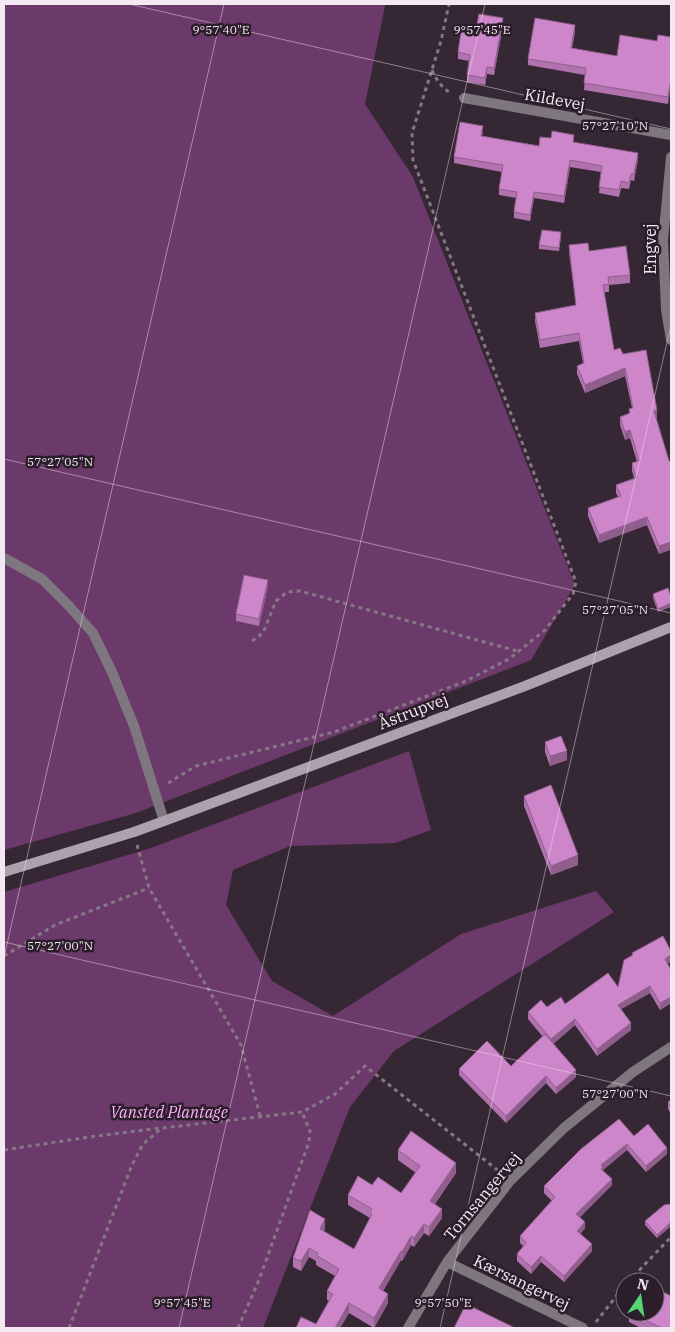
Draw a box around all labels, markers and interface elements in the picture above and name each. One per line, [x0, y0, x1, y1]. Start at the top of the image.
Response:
text: 9°57'40"E [192, 22, 250, 37]
text: 9°57'45"E [453, 22, 511, 37]
street label: Kildevej [523, 84, 587, 114]
text: 57°27'10"N [582, 118, 648, 133]
street label: Engvej [640, 223, 660, 275]
text: 57°27'05"N [27, 454, 93, 469]
text: 57°27'05"N [582, 602, 648, 617]
street label: Åstrupvej [375, 688, 451, 733]
text: 57°27'00"N [27, 938, 93, 953]
text: 57°27'00"N [582, 1086, 648, 1101]
park label: Vansted Plantage [110, 1102, 228, 1122]
street label: Tornsangervej [439, 1148, 525, 1244]
street label: Kærsangervej [471, 1250, 573, 1314]
north arrow [615, 1272, 665, 1322]
text: N [636, 1274, 650, 1294]
text: 9°57'45"E [153, 1295, 211, 1310]
text: 9°57'50"E [414, 1295, 472, 1310]

